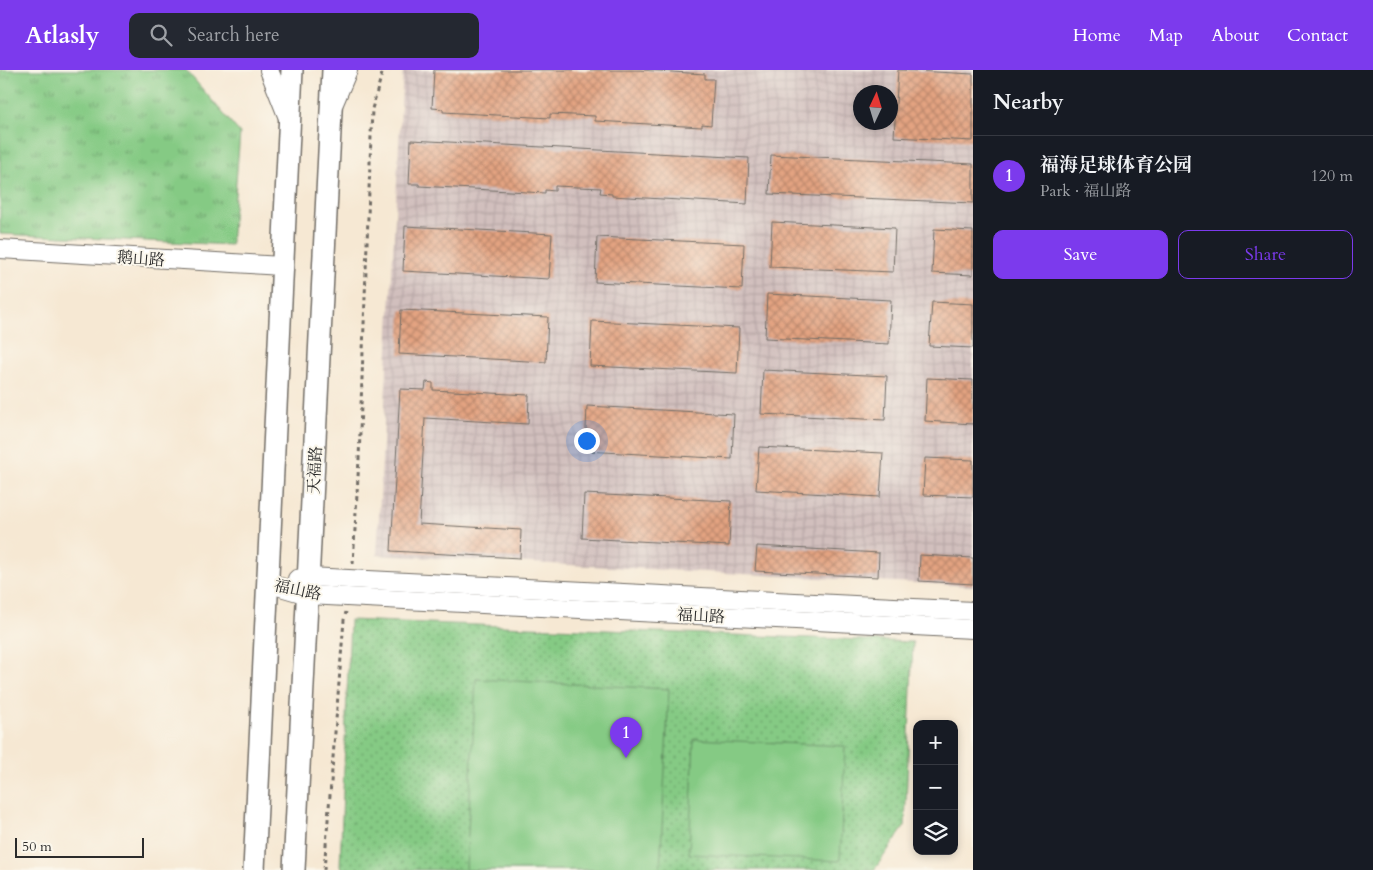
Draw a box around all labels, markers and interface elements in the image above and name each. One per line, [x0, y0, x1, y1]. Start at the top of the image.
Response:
search box [129, 13, 479, 58]
text: Atlasly [25, 19, 99, 52]
icon: search [147, 21, 175, 49]
text: Search here [187, 22, 280, 48]
text: Home [1073, 23, 1121, 48]
text: Map [1149, 23, 1183, 48]
text: About [1211, 23, 1259, 48]
text: Contact [1287, 23, 1348, 48]
north arrow [853, 85, 898, 130]
text: Nearby [993, 88, 1064, 117]
text: 福海足球体育公园 [1040, 152, 1192, 178]
text: 1 [1005, 165, 1013, 187]
text: 120 m [1311, 165, 1353, 187]
text: Park · 福山路 [1040, 180, 1131, 202]
button: Save [993, 230, 1168, 279]
button: Share [1178, 230, 1353, 279]
street label: 鹅山路 [116, 246, 166, 272]
your location [574, 428, 600, 454]
street label: 天福路 [303, 446, 327, 495]
street label: 福山路 [272, 574, 324, 606]
street label: 福山路 [676, 604, 725, 628]
pin: 1 [610, 717, 642, 758]
map controls [913, 720, 958, 855]
button: + [913, 720, 958, 765]
button: − [913, 765, 958, 810]
button: layers [913, 810, 958, 855]
scale bar [15, 835, 144, 858]
text: 50 m [22, 837, 52, 856]

